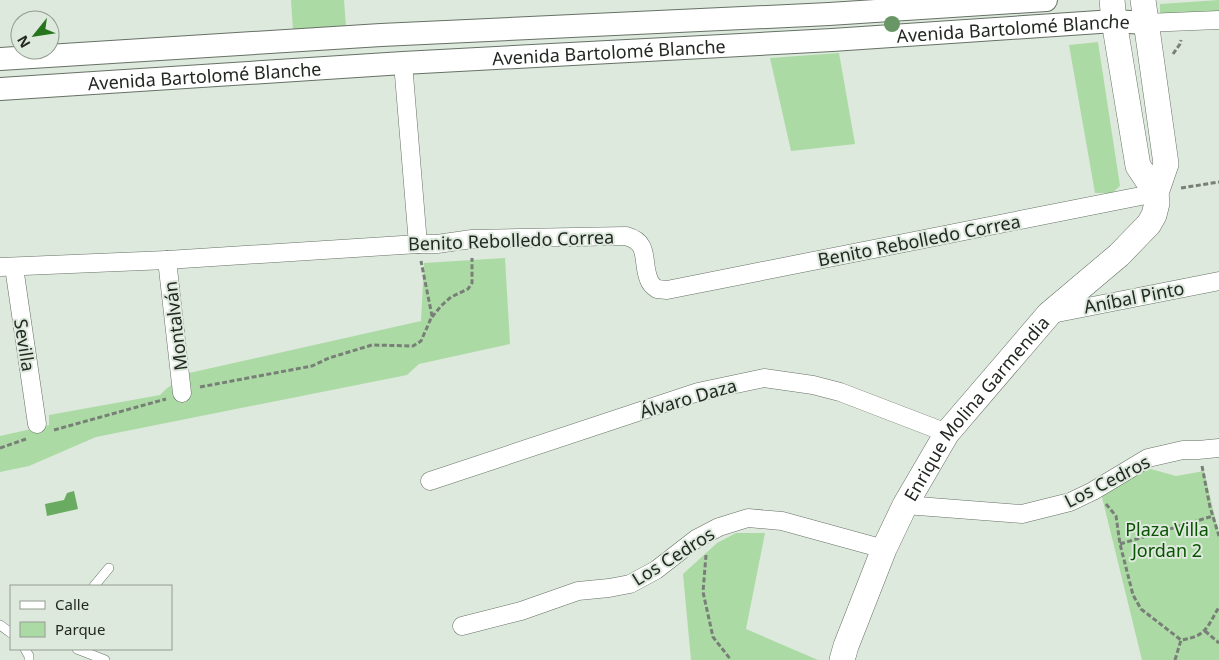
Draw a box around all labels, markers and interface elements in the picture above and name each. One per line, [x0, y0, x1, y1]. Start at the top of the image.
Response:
street label: Avenida Bartolomé Blanche [896, 9, 1131, 48]
north arrow [10, 10, 60, 60]
text: N [12, 32, 34, 51]
street label: Avenida Bartolomé Blanche [491, 34, 726, 70]
street label: Avenida Bartolomé Blanche [87, 56, 322, 95]
street label: Benito Rebolledo Correa [816, 209, 1022, 271]
street label: Benito Rebolledo Correa [408, 224, 614, 256]
street label: Aníbal Pinto [1082, 276, 1186, 318]
street label: Montalván [158, 280, 192, 372]
street label: Enrique Molina Garmendia [898, 311, 1054, 505]
street label: Sevilla [9, 317, 41, 373]
street label: Álvaro Daza [637, 373, 739, 423]
street label: Los Cedros [1060, 449, 1154, 513]
park label: Plaza Villa Jordan 2 [1125, 517, 1209, 562]
street label: Los Cedros [627, 521, 719, 591]
legend [10, 585, 172, 650]
text: Calle [55, 594, 89, 614]
text: Parque [55, 619, 105, 639]

